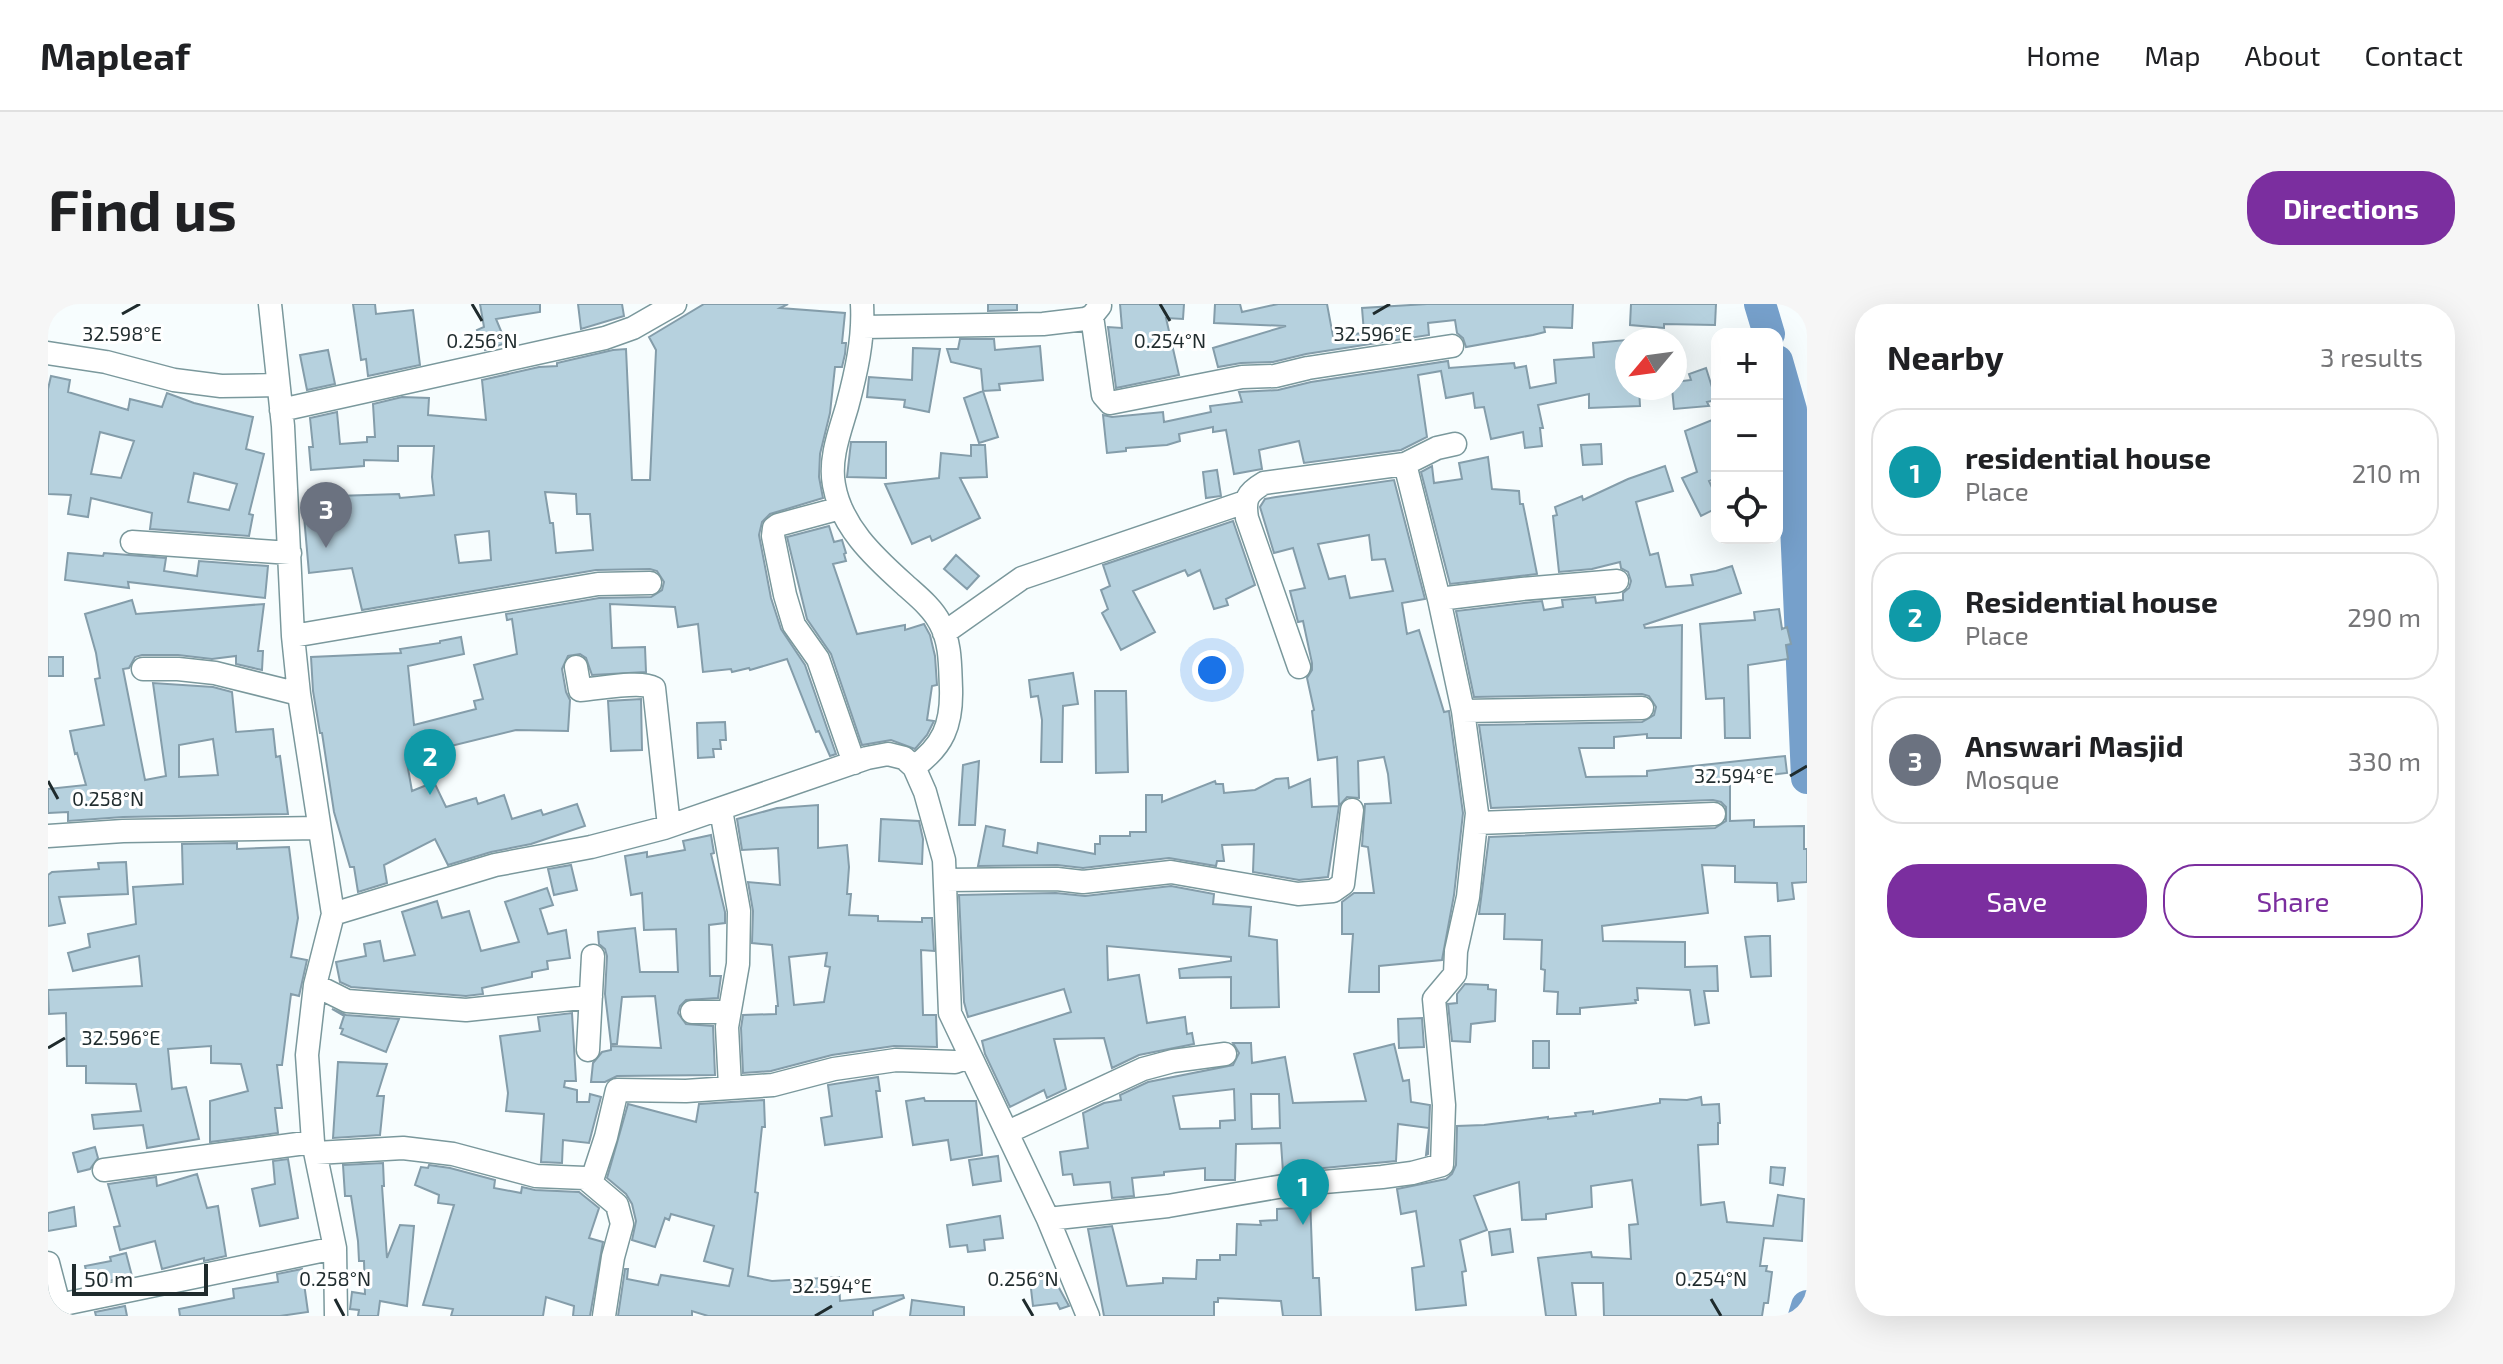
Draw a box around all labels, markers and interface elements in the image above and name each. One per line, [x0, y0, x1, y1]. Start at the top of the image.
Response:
text: Mapleaf [40, 32, 190, 78]
text: Home [2026, 38, 2100, 72]
text: Map [2144, 38, 2201, 72]
text: About [2245, 38, 2320, 72]
text: Contact [2364, 38, 2463, 72]
button: Directions [2247, 171, 2455, 245]
text: Find us [48, 175, 237, 242]
text: 32.598°E [82, 321, 162, 345]
text: 32.596°E [1334, 321, 1413, 345]
text: 0.256°N [446, 328, 518, 352]
text: 0.254°N [1134, 328, 1206, 352]
north arrow [1615, 328, 1687, 400]
map controls [1711, 328, 1783, 544]
button: + [1711, 328, 1783, 400]
text: Nearby [1887, 336, 2004, 377]
text: 3 results [2320, 341, 2423, 372]
button: − [1711, 400, 1783, 472]
text: residential house [1965, 439, 2211, 475]
text: 1 [1909, 457, 1921, 488]
text: 210 m [2352, 457, 2421, 488]
button: locate [1711, 472, 1783, 544]
text: Place [1965, 475, 2029, 506]
pin: 3 [300, 482, 352, 548]
text: Residential house [1965, 583, 2218, 619]
text: 2 [1907, 601, 1923, 632]
text: 290 m [2347, 601, 2421, 632]
text: Place [1965, 619, 2029, 650]
your location [1192, 650, 1232, 690]
text: Answari Masjid [1965, 727, 2184, 763]
pin: 2 [404, 729, 456, 795]
text: 3 [1908, 745, 1922, 776]
text: 330 m [2348, 745, 2421, 776]
text: 32.594°E [1694, 763, 1774, 787]
text: Mosque [1965, 763, 2059, 794]
text: 0.258°N [72, 786, 144, 810]
button: Save [1887, 864, 2147, 938]
button: Share [2163, 864, 2423, 938]
text: 32.596°E [82, 1025, 161, 1049]
pin: 1 [1277, 1159, 1329, 1225]
scale bar [72, 1260, 208, 1296]
text: 50 m [84, 1265, 133, 1291]
text: 0.258°N [299, 1266, 371, 1290]
text: 0.256°N [987, 1266, 1059, 1290]
text: 0.254°N [1675, 1266, 1747, 1290]
text: 32.594°E [792, 1273, 872, 1297]

